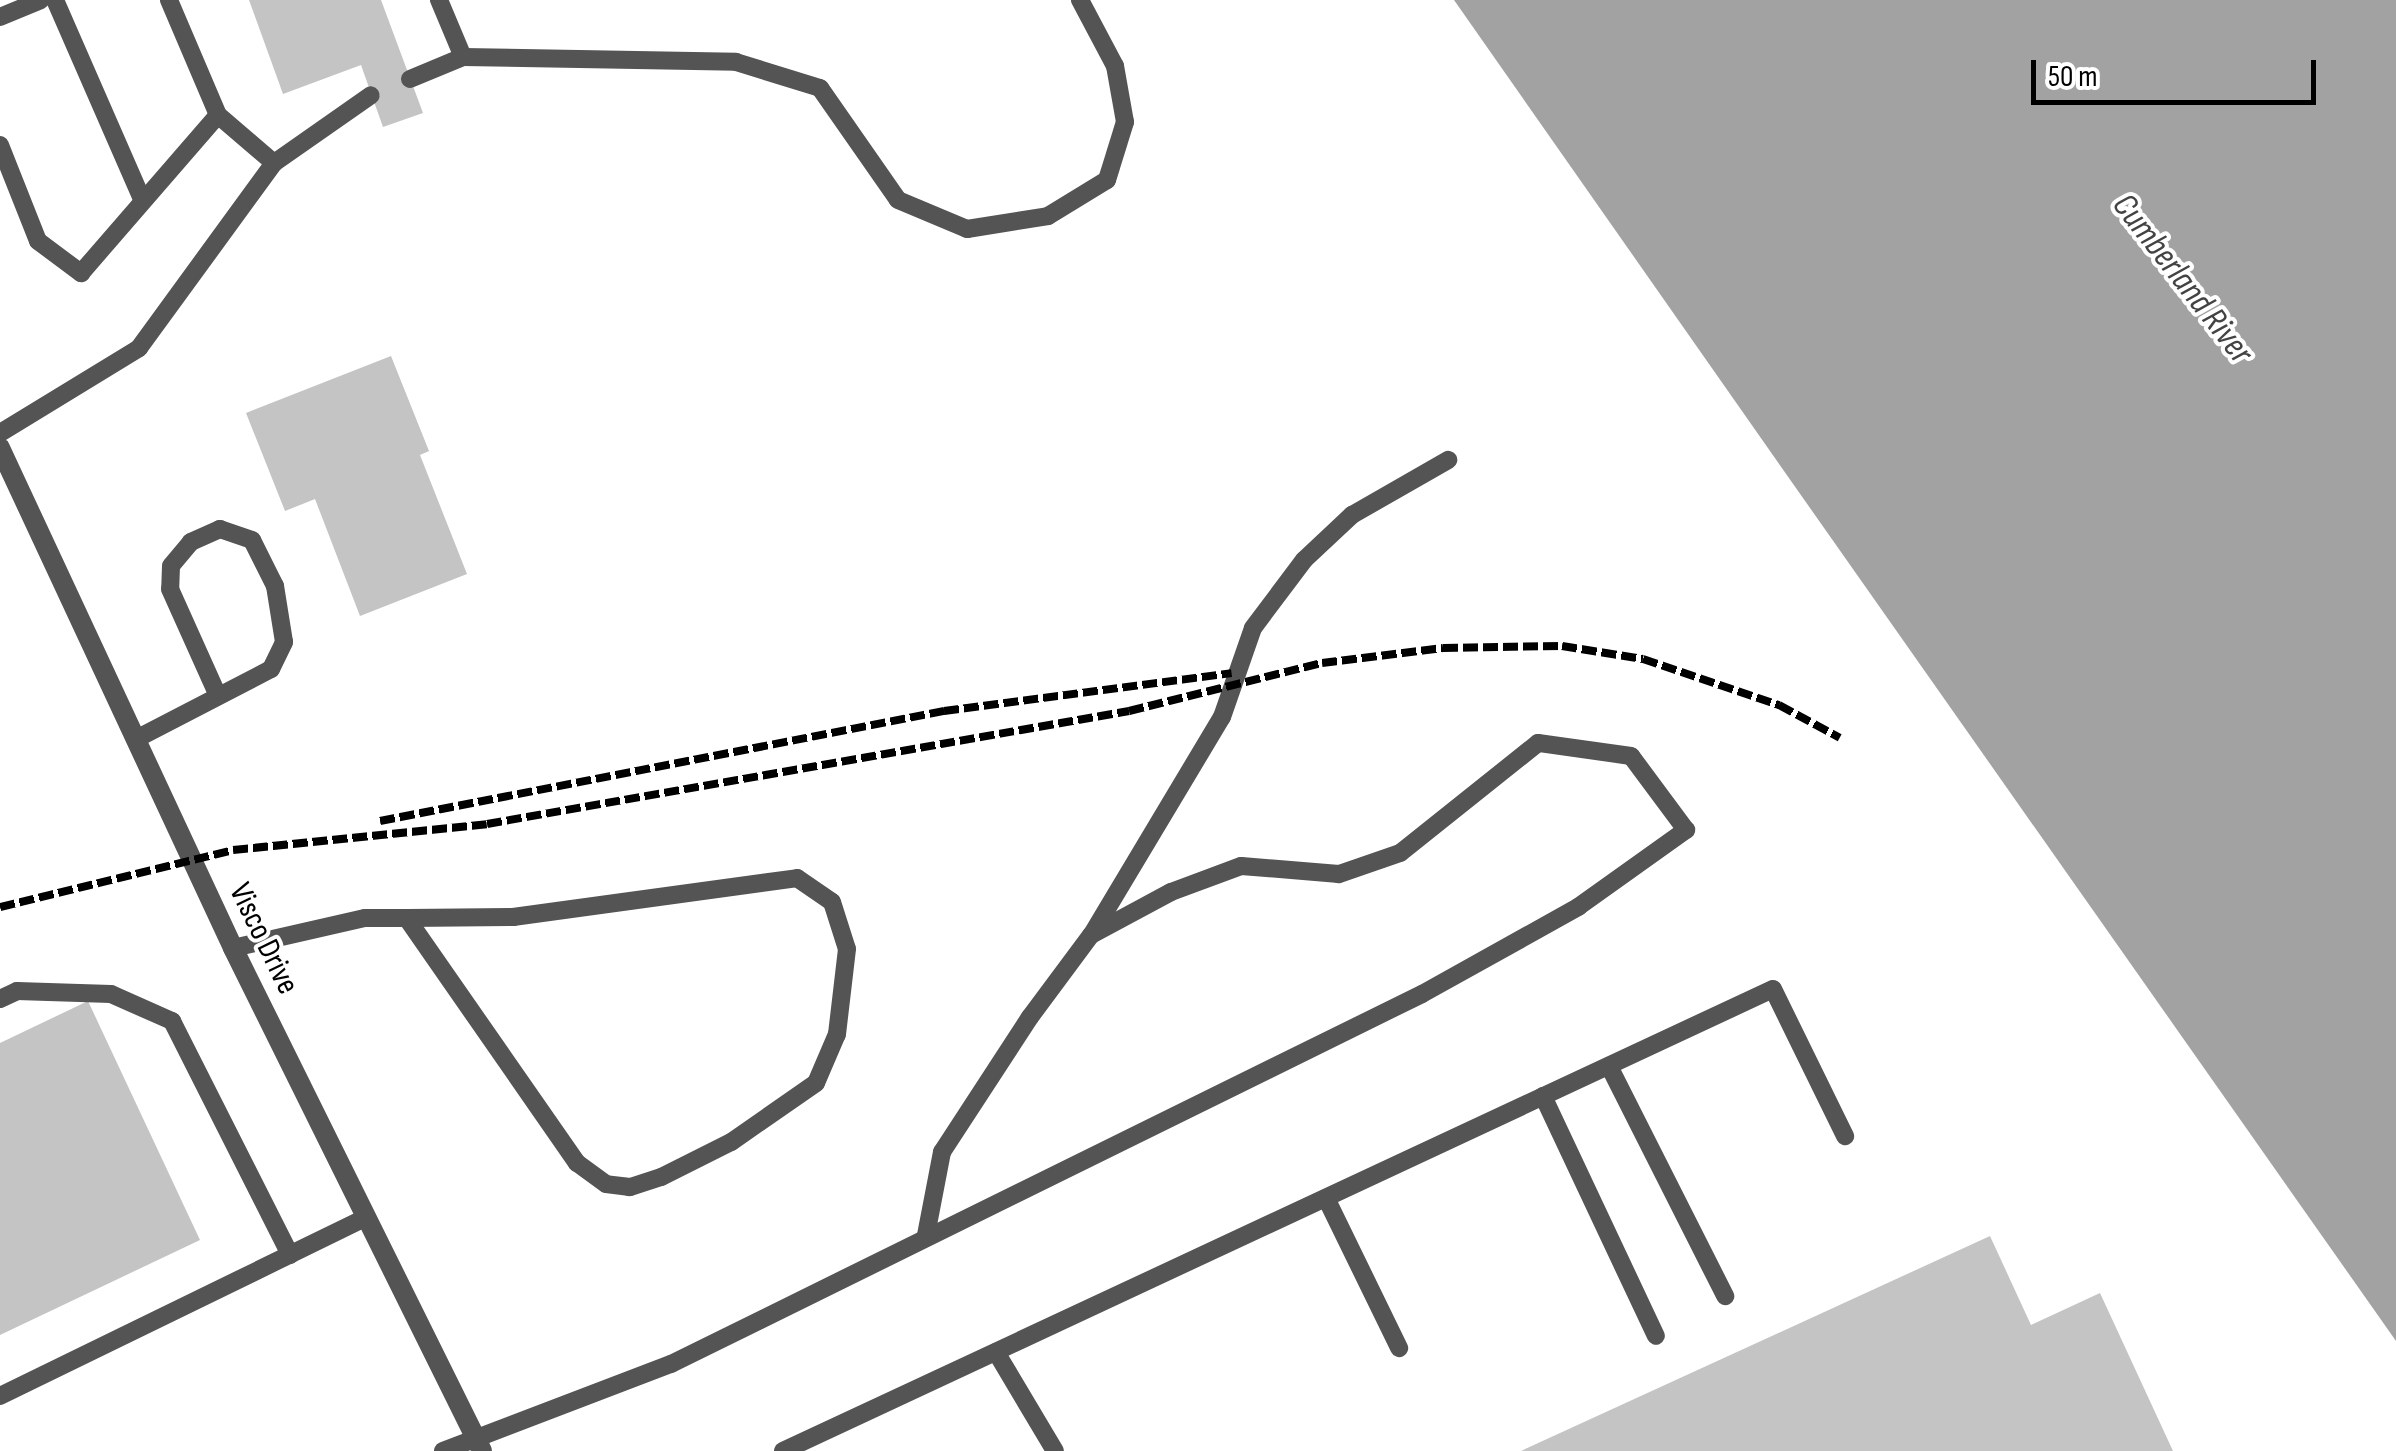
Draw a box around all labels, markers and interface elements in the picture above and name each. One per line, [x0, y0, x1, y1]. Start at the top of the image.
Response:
scale bar [2036, 40, 2321, 102]
text: 50 m [2048, 59, 2097, 95]
water label: Cumberland River [2103, 186, 2261, 372]
street label: Visco Drive [220, 877, 306, 1001]

